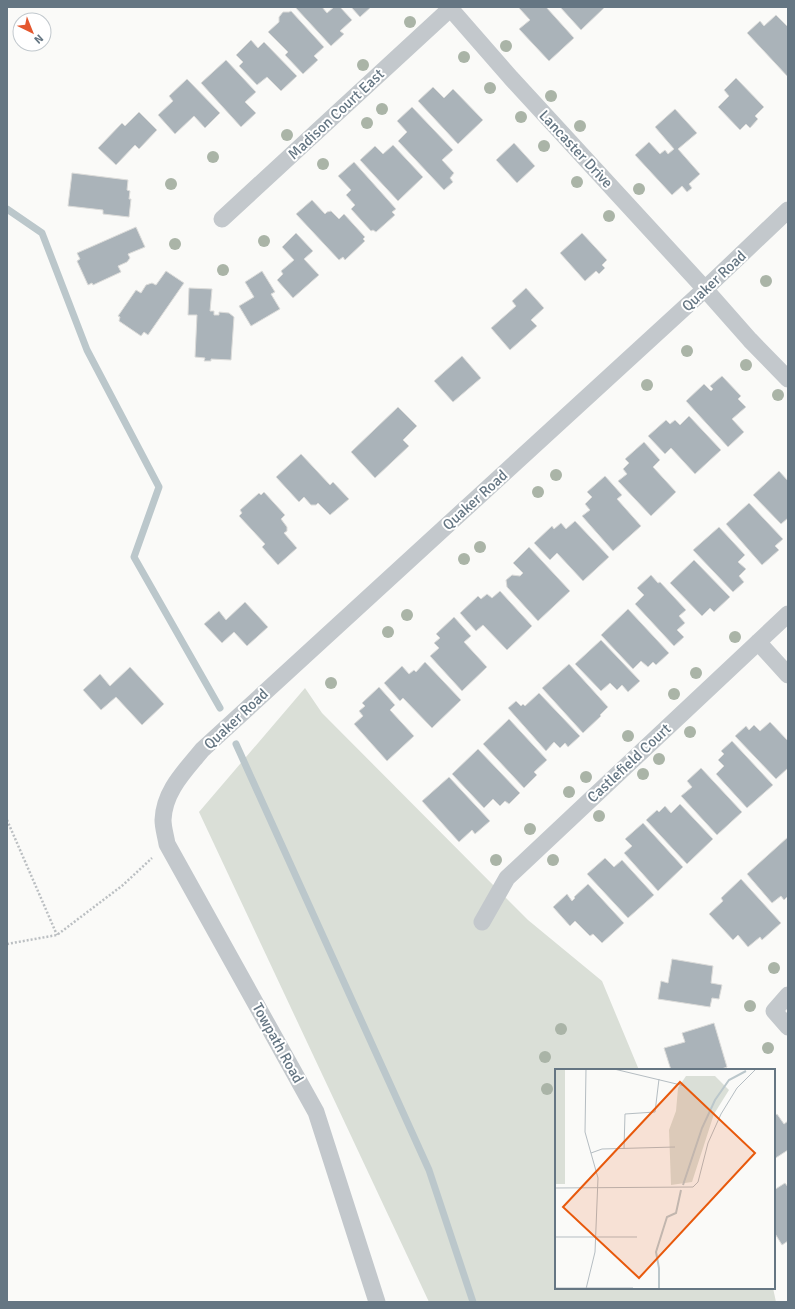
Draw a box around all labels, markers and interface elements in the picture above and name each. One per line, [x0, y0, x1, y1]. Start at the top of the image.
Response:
north arrow [12, 12, 52, 52]
text: N [31, 32, 46, 46]
street label: Madison Court East [284, 65, 388, 163]
street label: Lancaster Drive [535, 106, 617, 192]
street label: Quaker Road [678, 247, 750, 315]
street label: Quaker Road [439, 466, 511, 534]
street label: Quaker Road [200, 685, 272, 753]
street label: Castlefield Court [583, 720, 675, 806]
street label: Towpath Road [249, 1000, 307, 1086]
inset map [555, 1069, 775, 1289]

